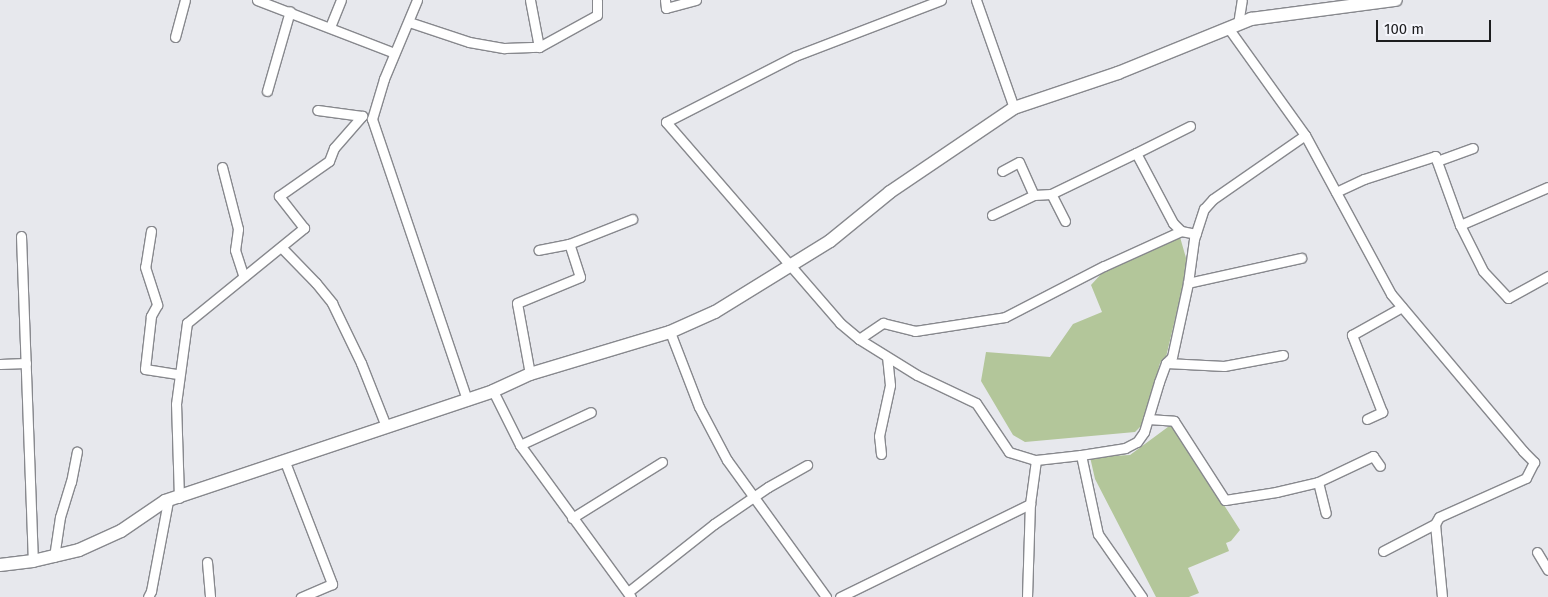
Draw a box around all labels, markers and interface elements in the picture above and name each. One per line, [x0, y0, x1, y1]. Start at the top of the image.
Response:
scale bar [1378, 10, 1493, 42]
text: 100 m [1384, 20, 1424, 38]

